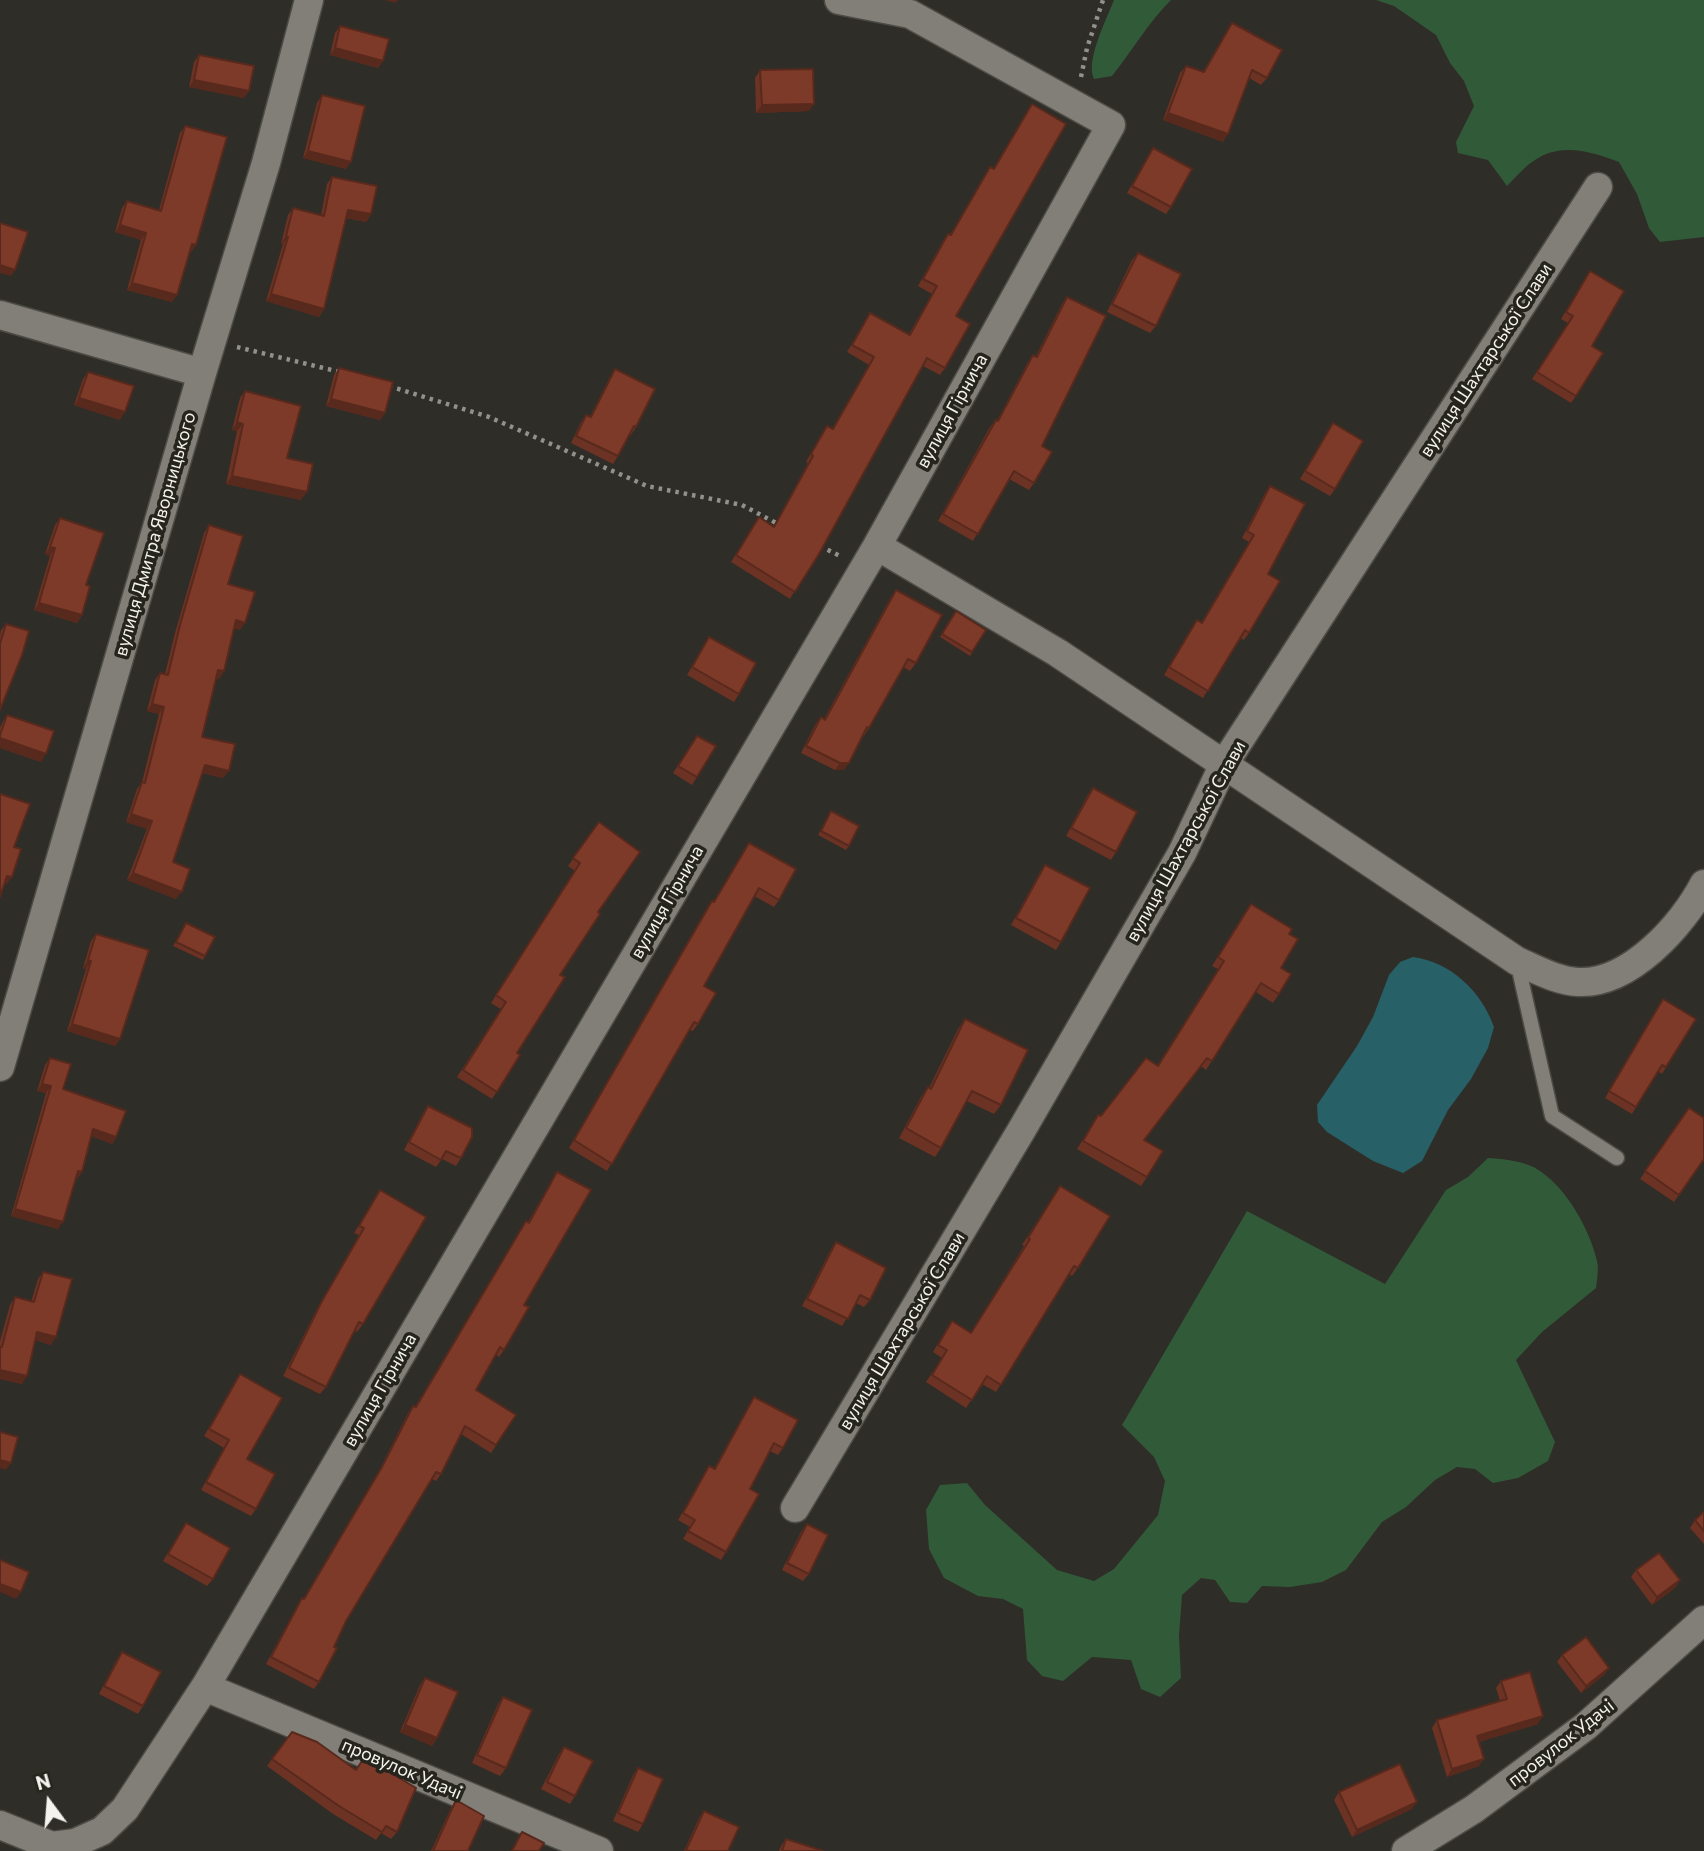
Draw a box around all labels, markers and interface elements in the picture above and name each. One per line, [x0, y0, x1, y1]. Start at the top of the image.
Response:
street label: вулиця Шахтарської Слави [1415, 259, 1557, 461]
street label: вулиця Гірнича [912, 350, 992, 472]
street label: вулиця Дмитра Яворницького [110, 409, 200, 659]
street label: вулиця Шахтарської Слави [1122, 737, 1250, 945]
street label: вулиця Гірнича [626, 842, 708, 962]
street label: вулиця Шахтарської Слави [834, 1228, 970, 1434]
street label: вулиця Гірнича [339, 1330, 421, 1450]
street label: провулок Удачі [1504, 1695, 1618, 1791]
street label: провулок Удачі [339, 1734, 465, 1804]
north arrow [14, 1767, 84, 1837]
text: N [33, 1768, 53, 1794]

